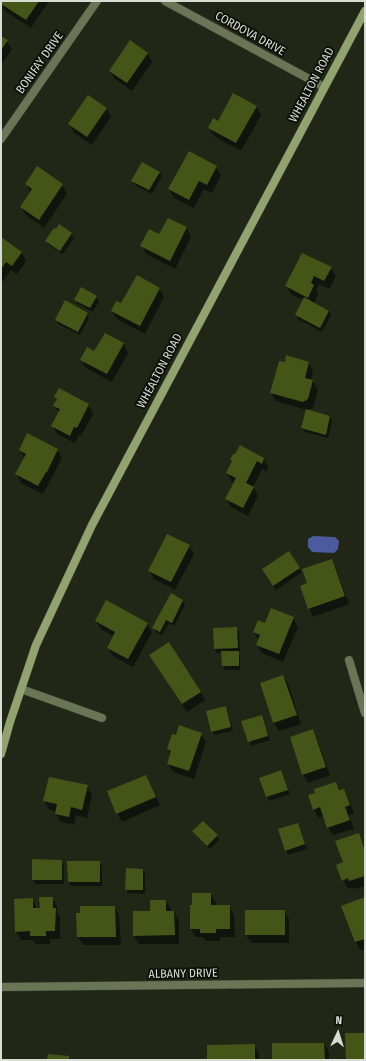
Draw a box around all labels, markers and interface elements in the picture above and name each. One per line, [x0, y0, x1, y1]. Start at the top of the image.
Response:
street label: CORDOVA DRIVE [212, 9, 288, 59]
street label: BONIFAY DRIVE [13, 29, 67, 97]
street label: WHEALTON ROAD [286, 45, 338, 125]
street label: WHEALTON ROAD [134, 331, 186, 411]
street label: ALBANY DRIVE [148, 966, 218, 982]
north arrow [318, 1013, 358, 1053]
text: N [335, 1014, 343, 1027]

